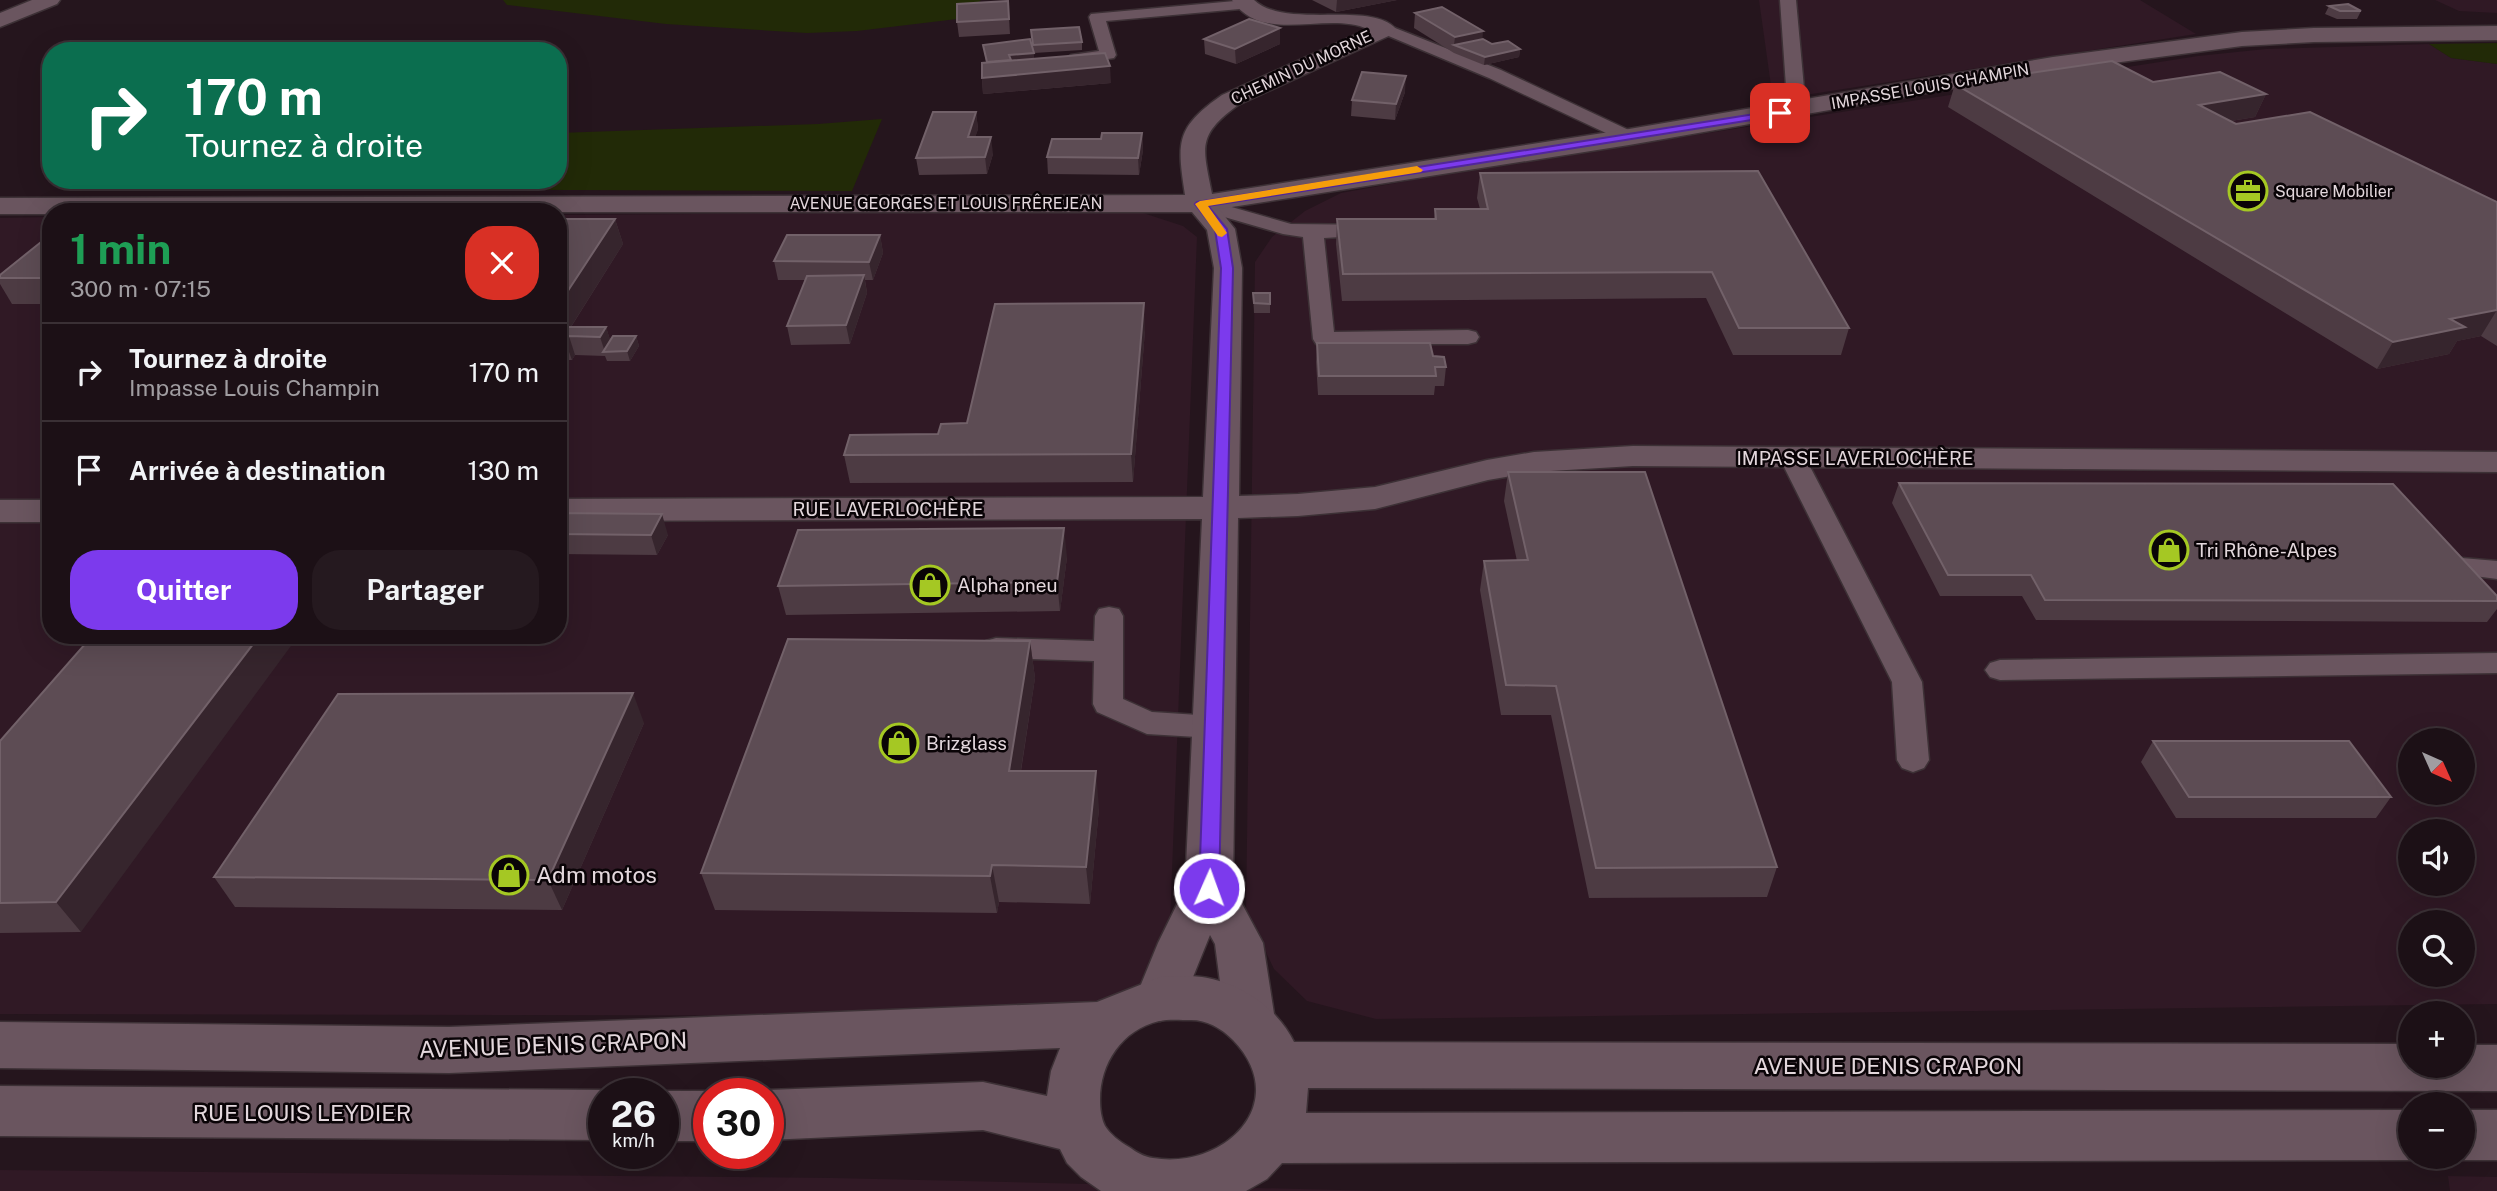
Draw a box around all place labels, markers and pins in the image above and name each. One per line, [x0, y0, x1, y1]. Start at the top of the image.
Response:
pin [1750, 83, 1810, 143]
office icon: Square Mobilier [2227, 170, 2269, 212]
place label: Square Mobilier [2275, 182, 2393, 201]
shop icon: Tri Rhône-Alpes [2148, 529, 2190, 571]
place label: Tri Rhône-Alpes [2196, 539, 2337, 561]
shop icon: Alpha pneu [909, 564, 951, 606]
place label: Alpha pneu [957, 574, 1058, 596]
shop icon: Brizglass [878, 722, 920, 764]
place label: Brizglass [926, 732, 1007, 754]
shop icon: Adm motos [488, 854, 530, 896]
place label: Adm motos [536, 861, 657, 888]

